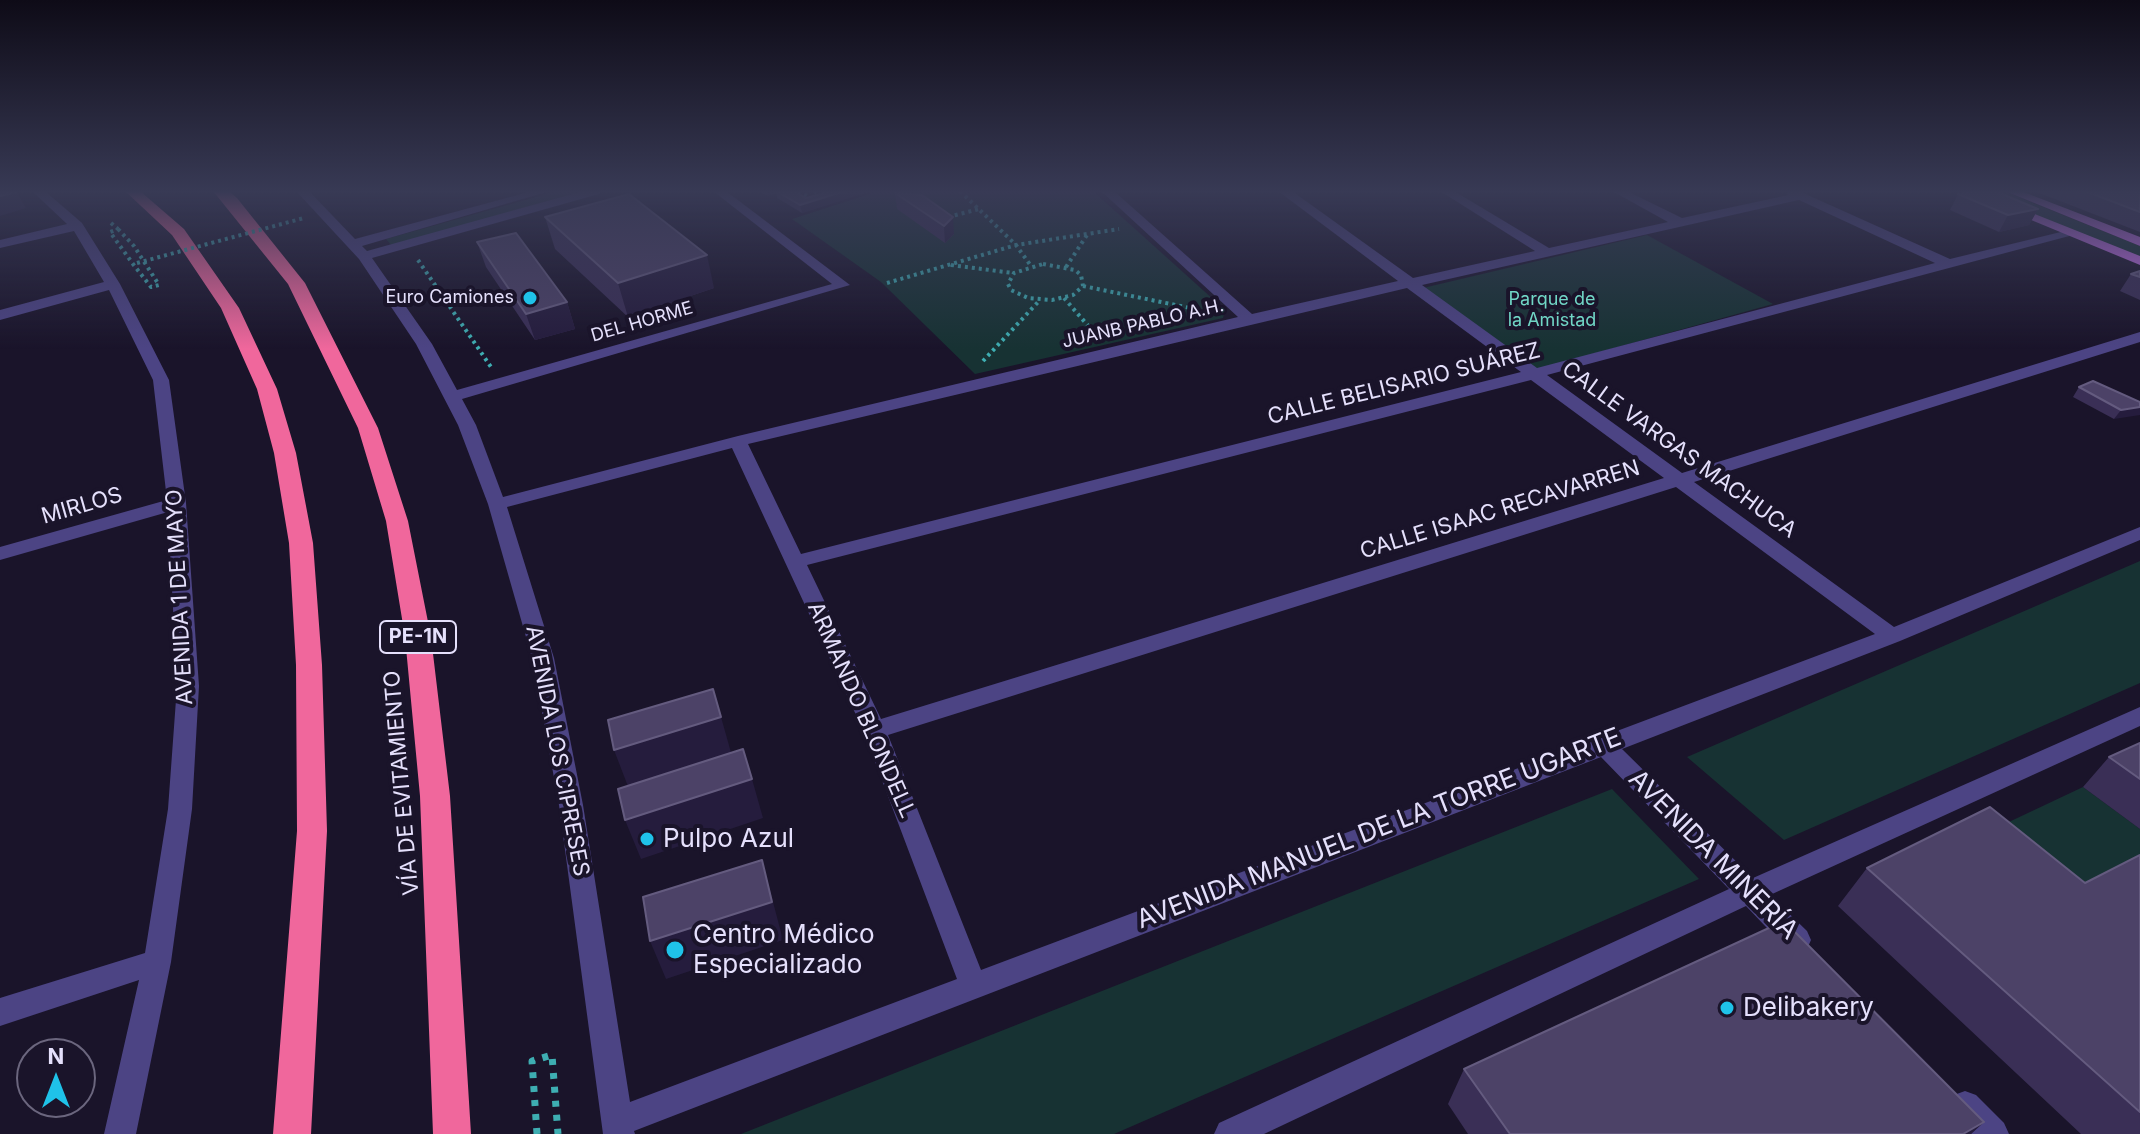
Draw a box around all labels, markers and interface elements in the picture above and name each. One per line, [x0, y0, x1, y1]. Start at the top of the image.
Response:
place label: Euro Camiones [385, 287, 514, 309]
marker: Euro Camiones [521, 289, 539, 307]
park label: Parque de la Amistad [1508, 289, 1596, 332]
street label: JUANB PABLO A.H. [1060, 295, 1226, 353]
street label: DEL HORME [589, 297, 695, 347]
street label: CALLE BELISARIO SUÁREZ [1265, 337, 1543, 431]
street label: CALLE VARGAS MACHUCA [1557, 356, 1801, 544]
street label: CALLE ISAAC RECAVARREN [1357, 455, 1643, 565]
street label: MIRLOS [39, 482, 125, 530]
street label: AVENIDA 1 DE MAYO [161, 488, 199, 706]
street label: ARMANDO BLONDELL [801, 598, 921, 822]
road number: PE-1N [380, 621, 456, 653]
street label: AVENIDA LOS CIPRESES [520, 623, 594, 879]
street label: VÍA DE EVITAMIENTO [379, 670, 425, 896]
street label: AVENIDA MANUEL DE LA TORRE UGARTE [1132, 722, 1626, 936]
street label: AVENIDA MINERÍA [1622, 764, 1804, 946]
place label: Pulpo Azul [663, 823, 794, 855]
marker: Pulpo Azul [638, 830, 656, 848]
place label: Centro Médico Especializado [693, 919, 875, 980]
marker: Centro Médico Especializado [664, 939, 686, 961]
place label: Delibakery [1743, 992, 1874, 1024]
marker: Delibakery [1718, 999, 1736, 1017]
north arrow [16, 1038, 96, 1118]
text: N [48, 1043, 64, 1069]

